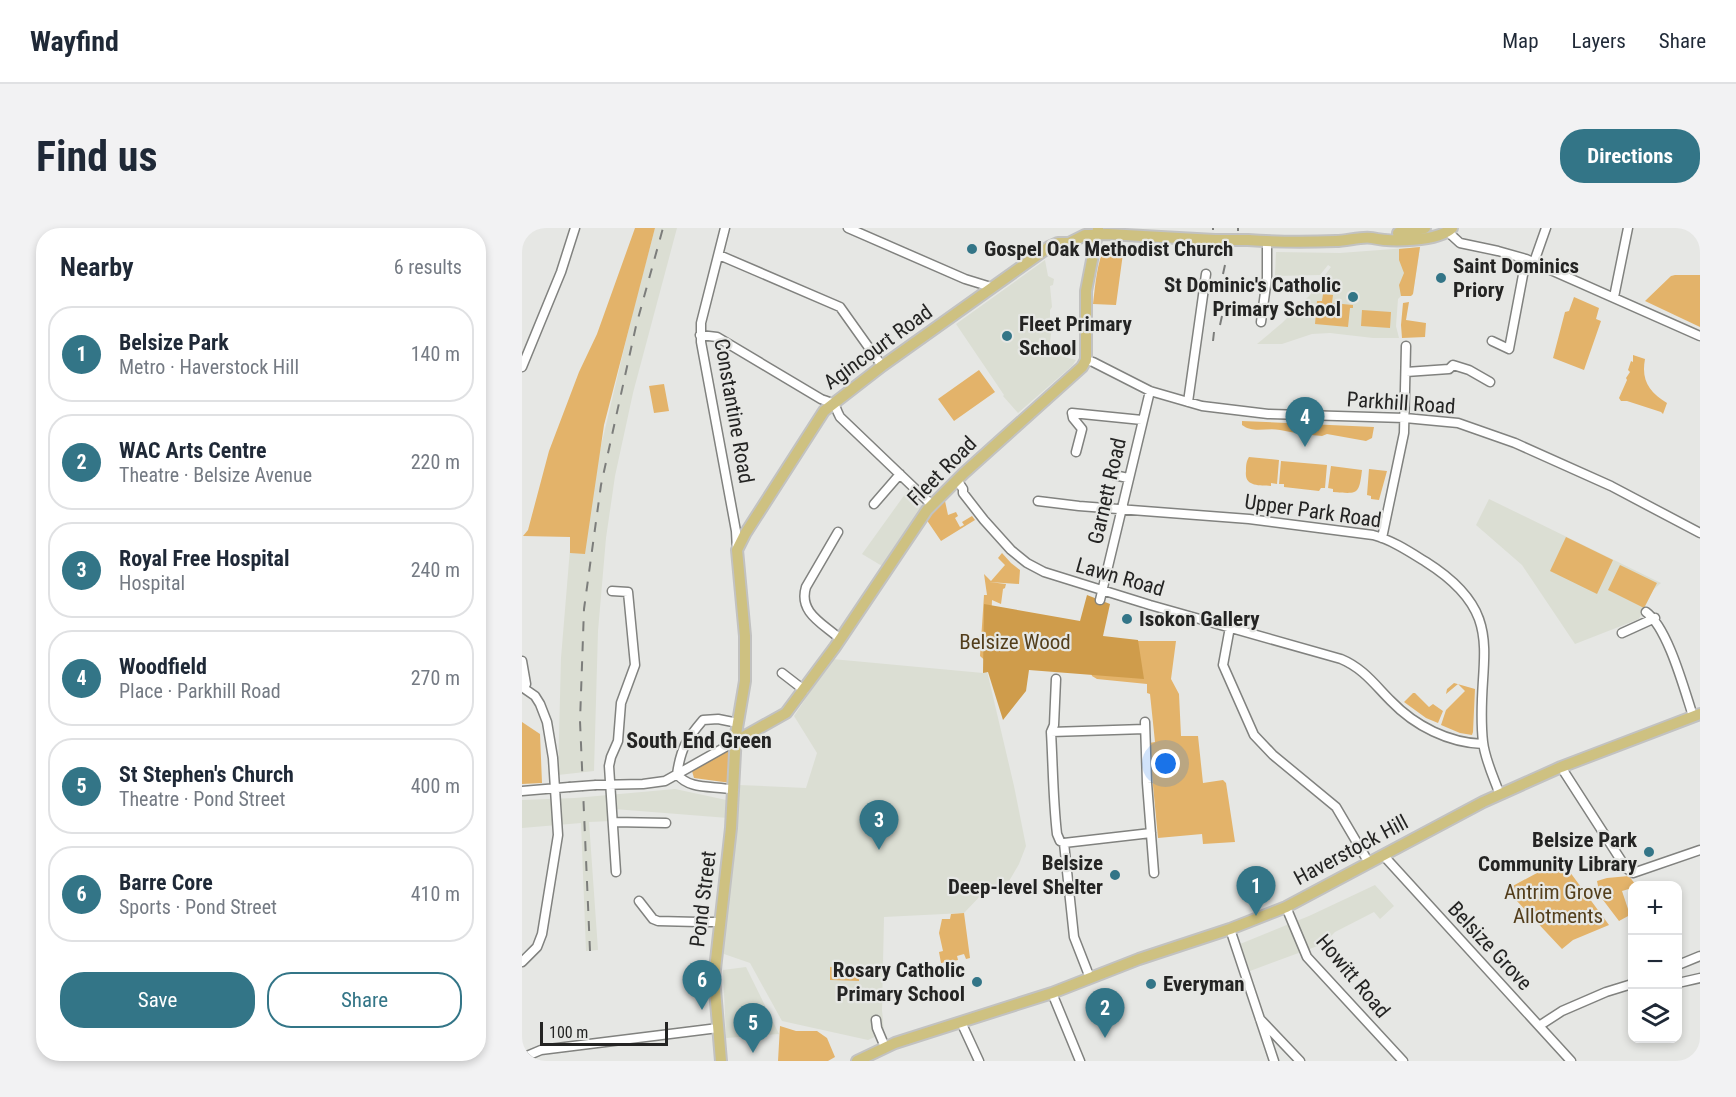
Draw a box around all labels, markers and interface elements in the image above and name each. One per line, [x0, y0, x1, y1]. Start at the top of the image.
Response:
text: Wayfind [30, 25, 119, 58]
text: Map [1502, 29, 1539, 53]
text: Layers [1572, 29, 1626, 53]
text: Share [1659, 29, 1706, 53]
button: Directions [1560, 129, 1700, 183]
text: Find us [36, 132, 157, 181]
place label: Gospel Oak Methodist Church [984, 237, 1233, 261]
marker: Gospel Oak Methodist Church [965, 242, 979, 256]
text: Nearby [60, 252, 134, 282]
place label: Saint Dominics Priory [1453, 254, 1579, 302]
text: 6 results [394, 255, 462, 279]
marker: Saint Dominics Priory [1434, 271, 1448, 285]
place label: St Dominic's Catholic Primary School [1164, 273, 1341, 321]
marker: St Dominic's Catholic Primary School [1346, 290, 1360, 304]
street label: Agincourt Road [819, 300, 937, 394]
place label: Fleet Primary School [1019, 312, 1132, 360]
marker: Fleet Primary School [1000, 329, 1014, 343]
text: Belsize Park [119, 330, 229, 355]
street label: Constantine Road [709, 337, 759, 485]
text: 1 [76, 342, 87, 366]
text: 140 m [411, 342, 460, 366]
text: Metro · Haverstock Hill [119, 355, 299, 379]
street label: Parkhill Road [1346, 387, 1456, 419]
pin: 4 [1286, 398, 1324, 447]
street label: Fleet Road [902, 431, 982, 511]
street label: Garnett Road [1083, 436, 1131, 546]
text: WAC Arts Centre [119, 438, 267, 463]
text: 2 [76, 450, 87, 474]
text: 220 m [411, 450, 460, 474]
text: Theatre · Belsize Avenue [119, 463, 312, 487]
street label: Upper Park Road [1243, 490, 1383, 532]
text: Royal Free Hospital [119, 546, 290, 571]
street label: Lawn Road [1073, 553, 1167, 601]
text: 3 [76, 558, 87, 582]
text: 240 m [411, 558, 460, 582]
text: Hospital [119, 571, 185, 595]
place label: Isokon Gallery [1139, 607, 1260, 631]
marker: Isokon Gallery [1120, 612, 1134, 626]
park label: Belsize Wood [959, 630, 1071, 654]
text: Woodfield [119, 654, 207, 679]
text: 4 [76, 666, 87, 690]
text: 270 m [411, 666, 460, 690]
text: Place · Parkhill Road [119, 679, 281, 703]
district label: South End Green [626, 728, 772, 753]
your location [1151, 749, 1180, 778]
text: St Stephen's Church [119, 762, 294, 787]
text: 5 [76, 774, 87, 798]
text: 400 m [411, 774, 460, 798]
text: Theatre · Pond Street [119, 787, 285, 811]
pin: 3 [860, 800, 898, 850]
street label: Haverstock Hill [1290, 810, 1412, 890]
place label: Belsize Park Community Library [1478, 828, 1638, 876]
marker: Belsize Park Community Library [1642, 845, 1656, 859]
street label: Pond Street [685, 850, 721, 948]
place label: Belsize Deep-level Shelter [948, 851, 1103, 899]
pin: 1 [1236, 866, 1276, 916]
marker: Belsize Deep-level Shelter [1108, 868, 1122, 882]
text: Barre Core [119, 870, 213, 895]
park label: Antrim Grove Allotments [1504, 880, 1612, 928]
map controls [1628, 881, 1682, 1043]
button: + [1628, 881, 1682, 935]
text: 6 [76, 882, 87, 906]
text: 410 m [411, 882, 460, 906]
text: Sports · Pond Street [119, 895, 277, 919]
street label: Belsize Grove [1443, 897, 1537, 995]
street label: Howitt Road [1311, 929, 1395, 1023]
button: − [1628, 935, 1682, 989]
place label: Rosary Catholic Primary School [833, 958, 965, 1006]
pin: 6 [682, 960, 722, 1010]
button: Save [60, 972, 255, 1028]
button: Share [267, 972, 462, 1028]
place label: Everyman [1163, 972, 1245, 996]
marker: Rosary Catholic Primary School [970, 975, 984, 989]
marker: Everyman [1144, 977, 1158, 991]
pin: 2 [1086, 988, 1124, 1038]
button: layers [1628, 989, 1682, 1043]
pin: 5 [734, 1004, 772, 1053]
scale bar [540, 1019, 668, 1046]
text: 100 m [549, 1023, 588, 1042]

